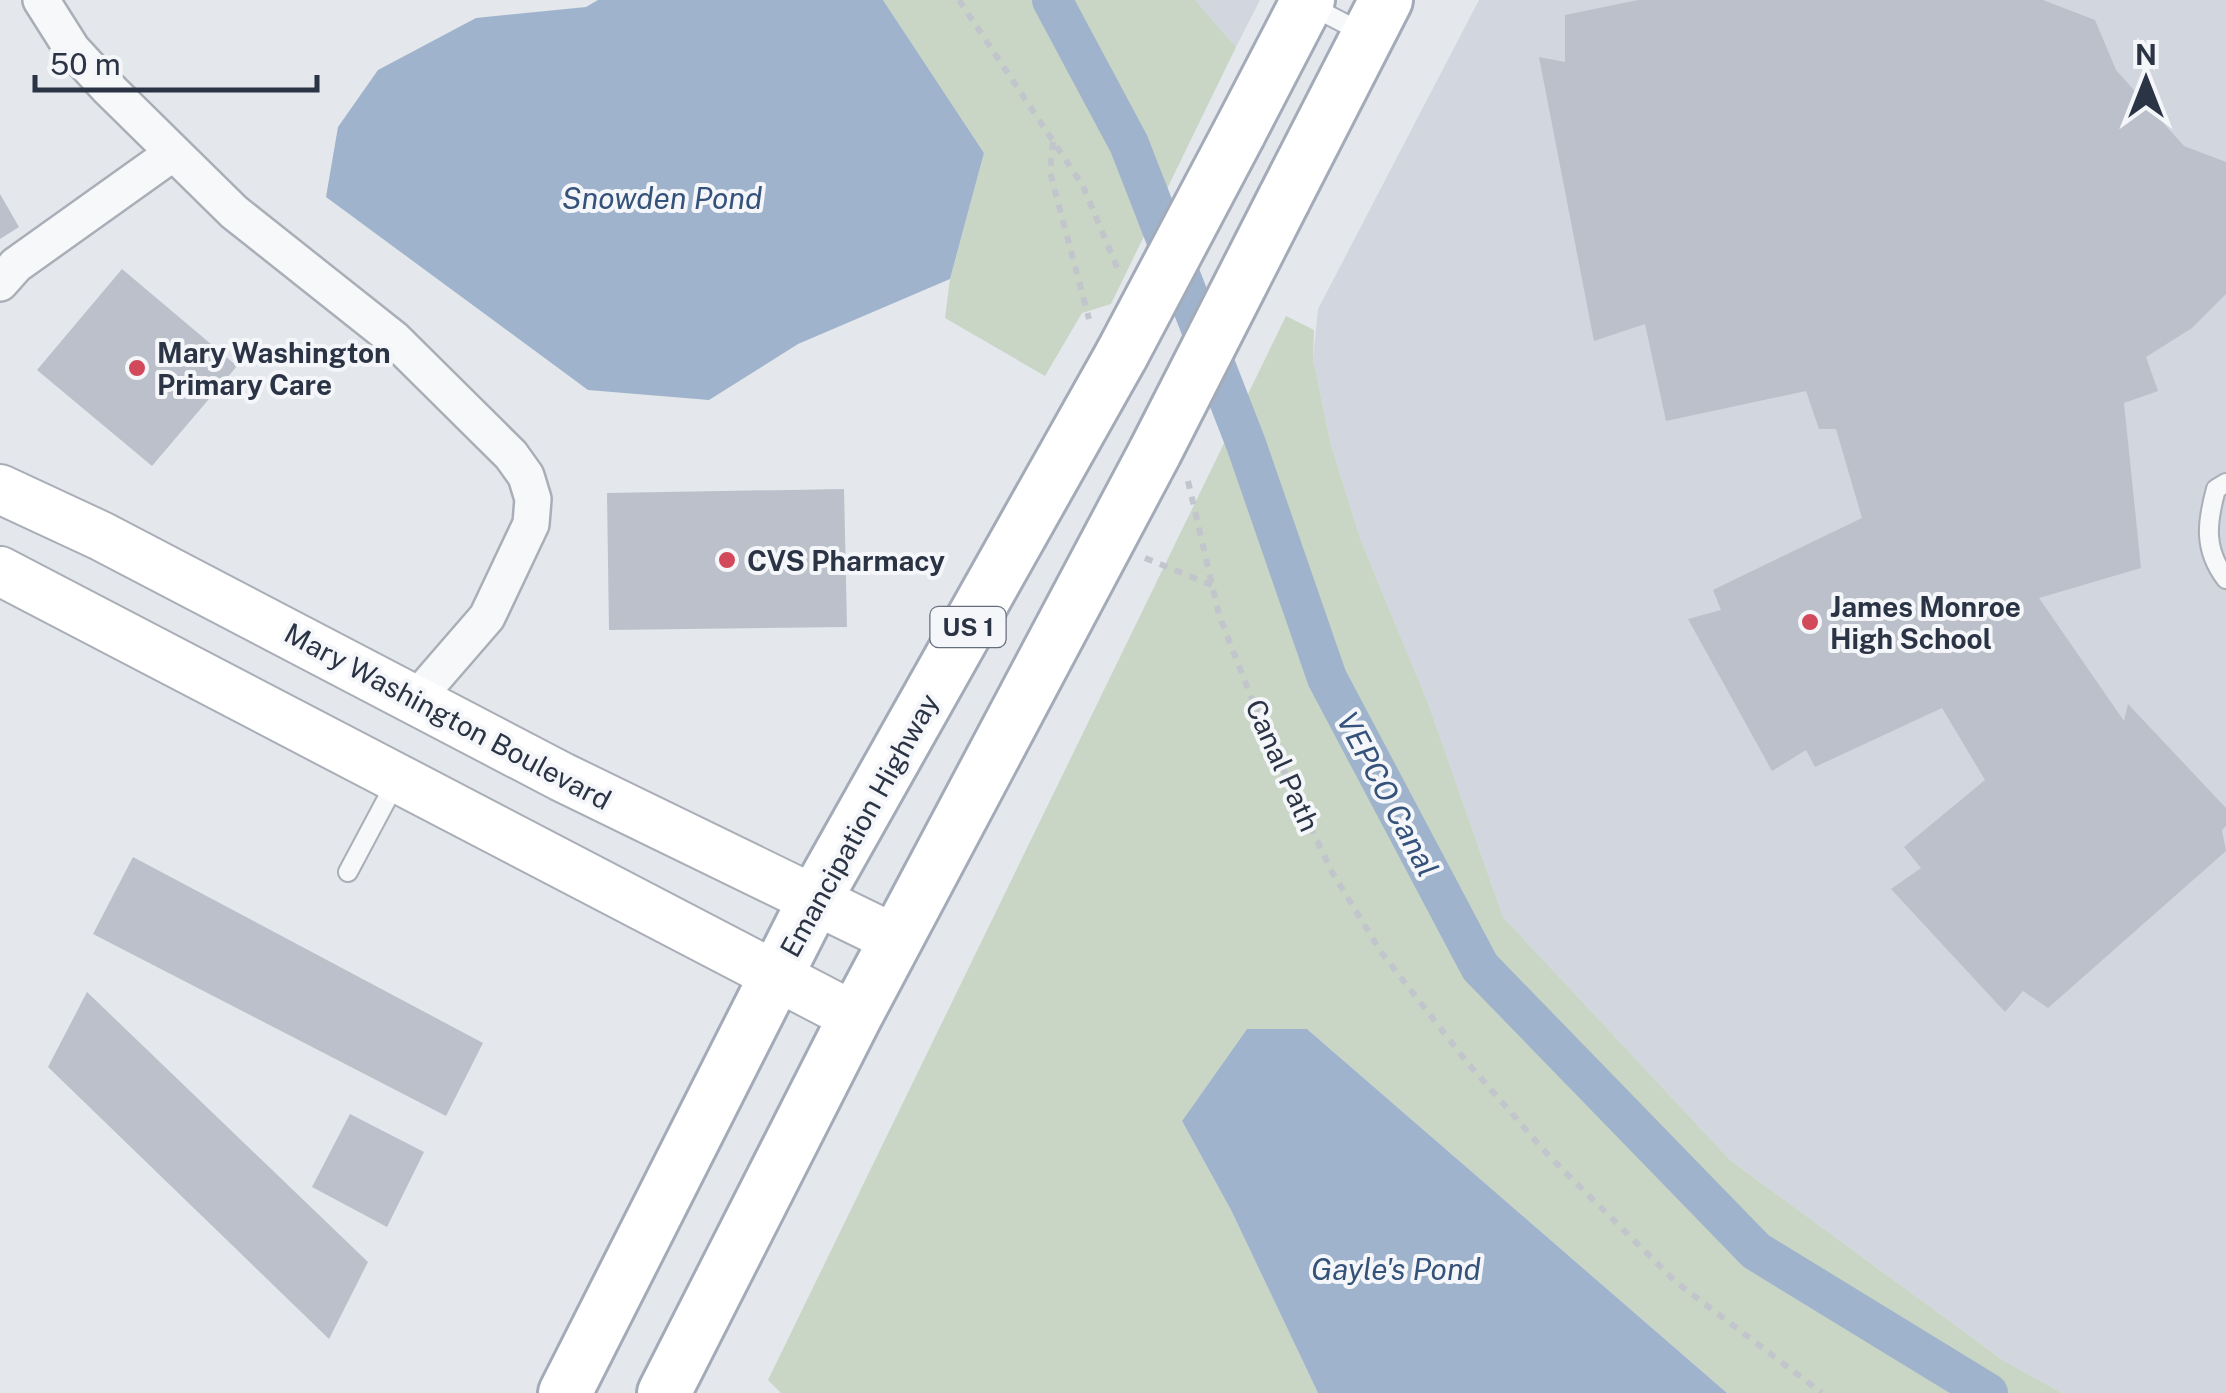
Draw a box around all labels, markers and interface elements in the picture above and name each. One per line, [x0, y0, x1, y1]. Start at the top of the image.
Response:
scale bar [35, 30, 318, 92]
north arrow [2096, 30, 2196, 130]
text: N [2135, 38, 2157, 71]
text: 50 m [50, 46, 121, 82]
water label: Snowden Pond [562, 180, 762, 216]
place label: Mary Washington Primary Care [157, 336, 391, 401]
marker: Mary Washington Primary Care [126, 357, 148, 379]
place label: CVS Pharmacy [747, 544, 945, 577]
marker: CVS Pharmacy [716, 549, 738, 571]
place label: James Monroe High School [1830, 590, 2021, 655]
road number: US 1 [930, 607, 1006, 647]
marker: James Monroe High School [1799, 611, 1821, 633]
street label: Mary Washington Boulevard [279, 616, 617, 816]
street label: Emancipation Highway [773, 688, 945, 962]
street label: Canal Path [1239, 694, 1327, 836]
water label: VEPCO Canal [1329, 705, 1447, 883]
water label: Gayle's Pond [1311, 1251, 1481, 1287]

